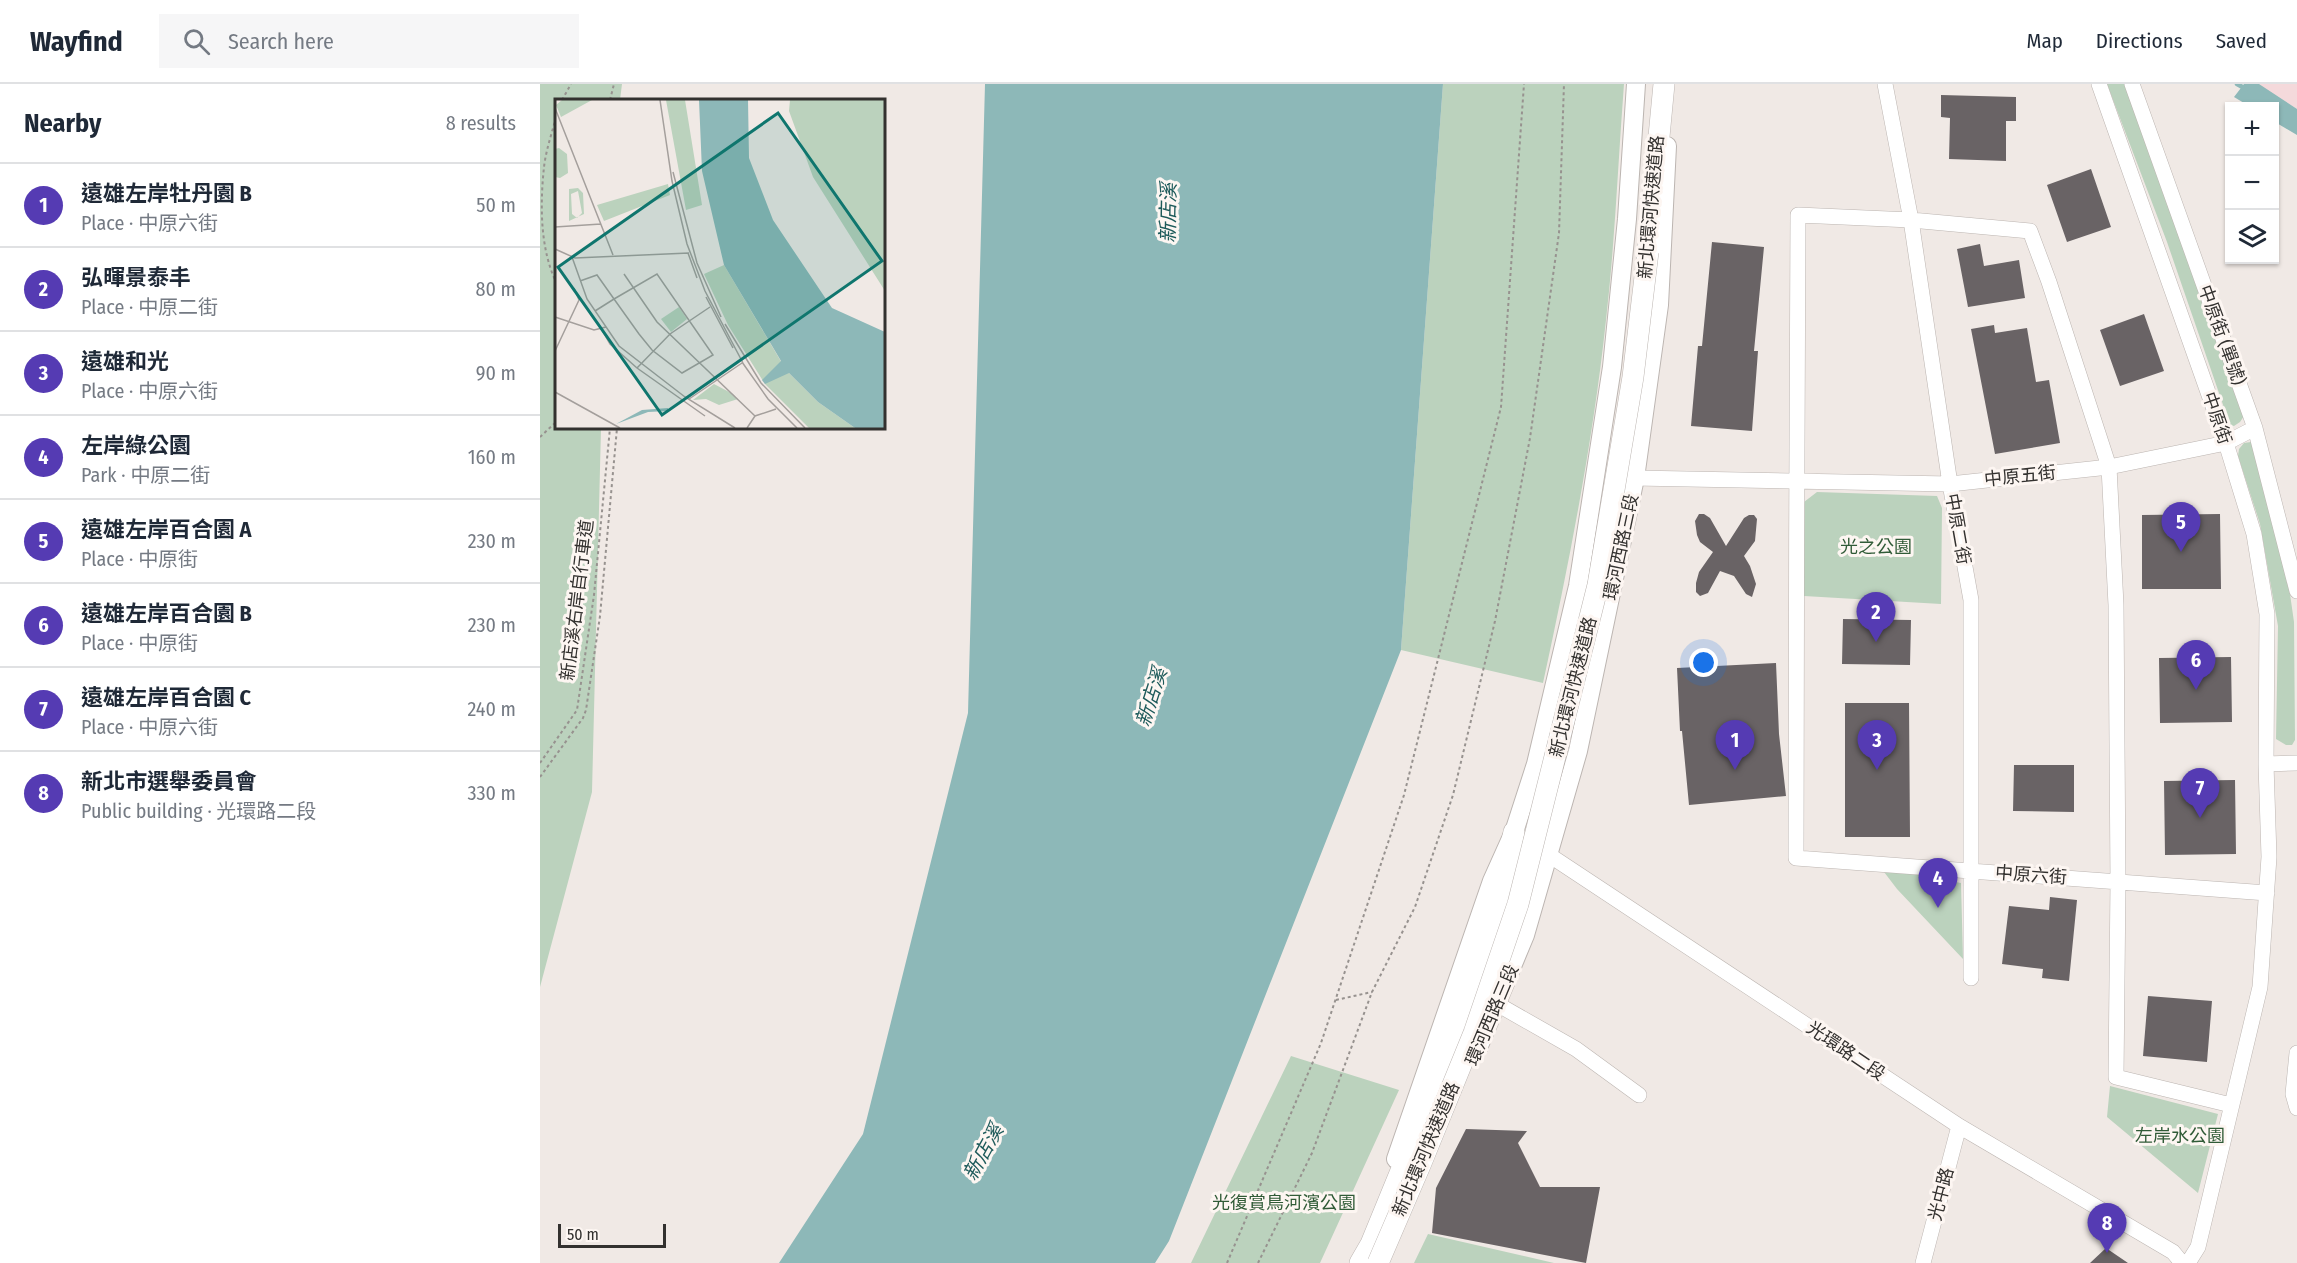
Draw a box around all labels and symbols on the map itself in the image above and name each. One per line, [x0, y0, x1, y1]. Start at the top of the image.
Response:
inset map [555, 99, 885, 429]
street label: 新北環河快速道路 [1634, 134, 1668, 280]
water label: 新店溪 [1155, 180, 1181, 243]
street label: 中原街 (單號) [2194, 282, 2250, 388]
street label: 中原街 [2198, 389, 2236, 447]
street label: 中原五街 [1983, 461, 2057, 491]
street label: 環河西路三段 [1599, 492, 1643, 602]
street label: 中原二街 [1941, 492, 1975, 566]
pin: 5 [2162, 502, 2200, 552]
street label: 新店溪右岸自行車道 [556, 518, 598, 682]
park label: 光之公園 [1840, 536, 1912, 558]
pin: 2 [1856, 592, 1896, 642]
street label: 新北環河快速道路 [1545, 614, 1601, 760]
pin: 6 [2176, 640, 2216, 690]
your location [1689, 648, 1718, 677]
water label: 新店溪 [1130, 662, 1173, 729]
pin: 1 [1716, 720, 1754, 770]
pin: 3 [1858, 720, 1896, 770]
pin: 7 [2180, 768, 2220, 818]
pin: 4 [1918, 858, 1958, 908]
street label: 中原六街 [1994, 862, 2068, 888]
street label: 環河西路三段 [1461, 961, 1523, 1069]
street label: 光環路二段 [1803, 1017, 1889, 1085]
street label: 新北環河快速道路 [1388, 1078, 1464, 1220]
water label: 新店溪 [958, 1117, 1009, 1184]
park label: 左岸水公園 [2135, 1125, 2225, 1147]
street label: 光中路 [1924, 1165, 1958, 1223]
park label: 光復賞鳥河濱公園 [1212, 1192, 1356, 1214]
pin: 8 [2088, 1204, 2126, 1253]
scale bar [558, 1221, 666, 1248]

